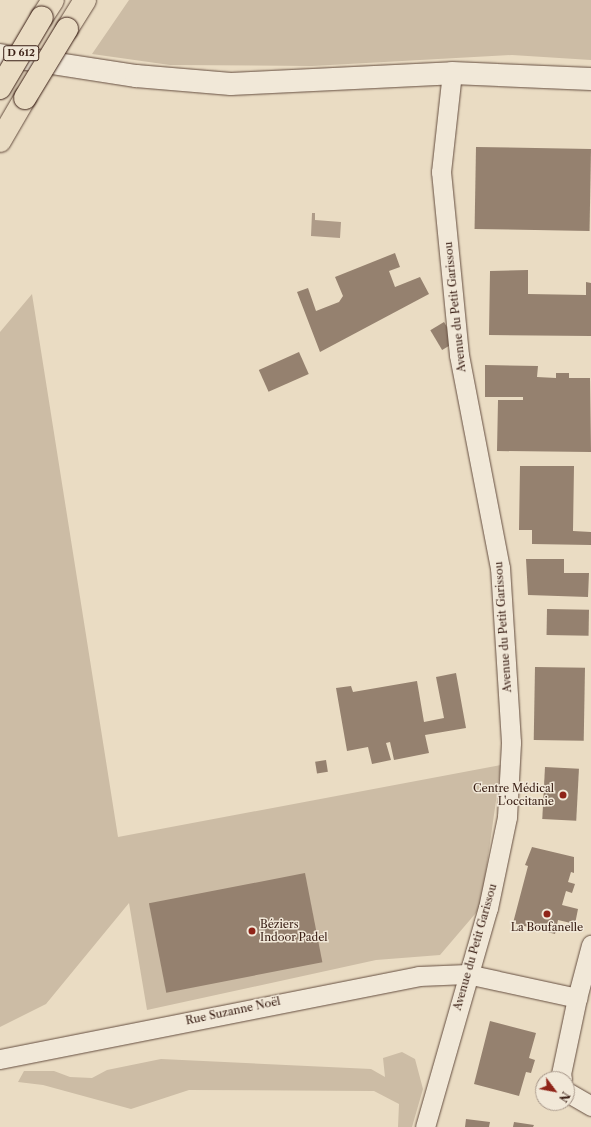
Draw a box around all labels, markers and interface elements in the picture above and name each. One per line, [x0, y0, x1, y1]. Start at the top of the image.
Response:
road number: D 612 [3, 45, 39, 61]
street label: Avenue du Petit Garissou [442, 241, 468, 373]
street label: Avenue du Petit Garissou [492, 561, 514, 693]
place label: Centre Médical L'occitanie [473, 782, 554, 808]
marker: Centre Médical L'occitanie [557, 789, 569, 801]
street label: Avenue du Petit Garissou [451, 882, 499, 1012]
marker: La Boufanelle [542, 909, 552, 919]
place label: Béziers Indoor Padel [260, 918, 328, 944]
place label: La Boufanelle [511, 920, 583, 934]
marker: Béziers Indoor Padel [247, 926, 257, 936]
street label: Rue Suzanne Noël [184, 995, 282, 1027]
north arrow [535, 1071, 575, 1111]
text: N [556, 1089, 573, 1105]

